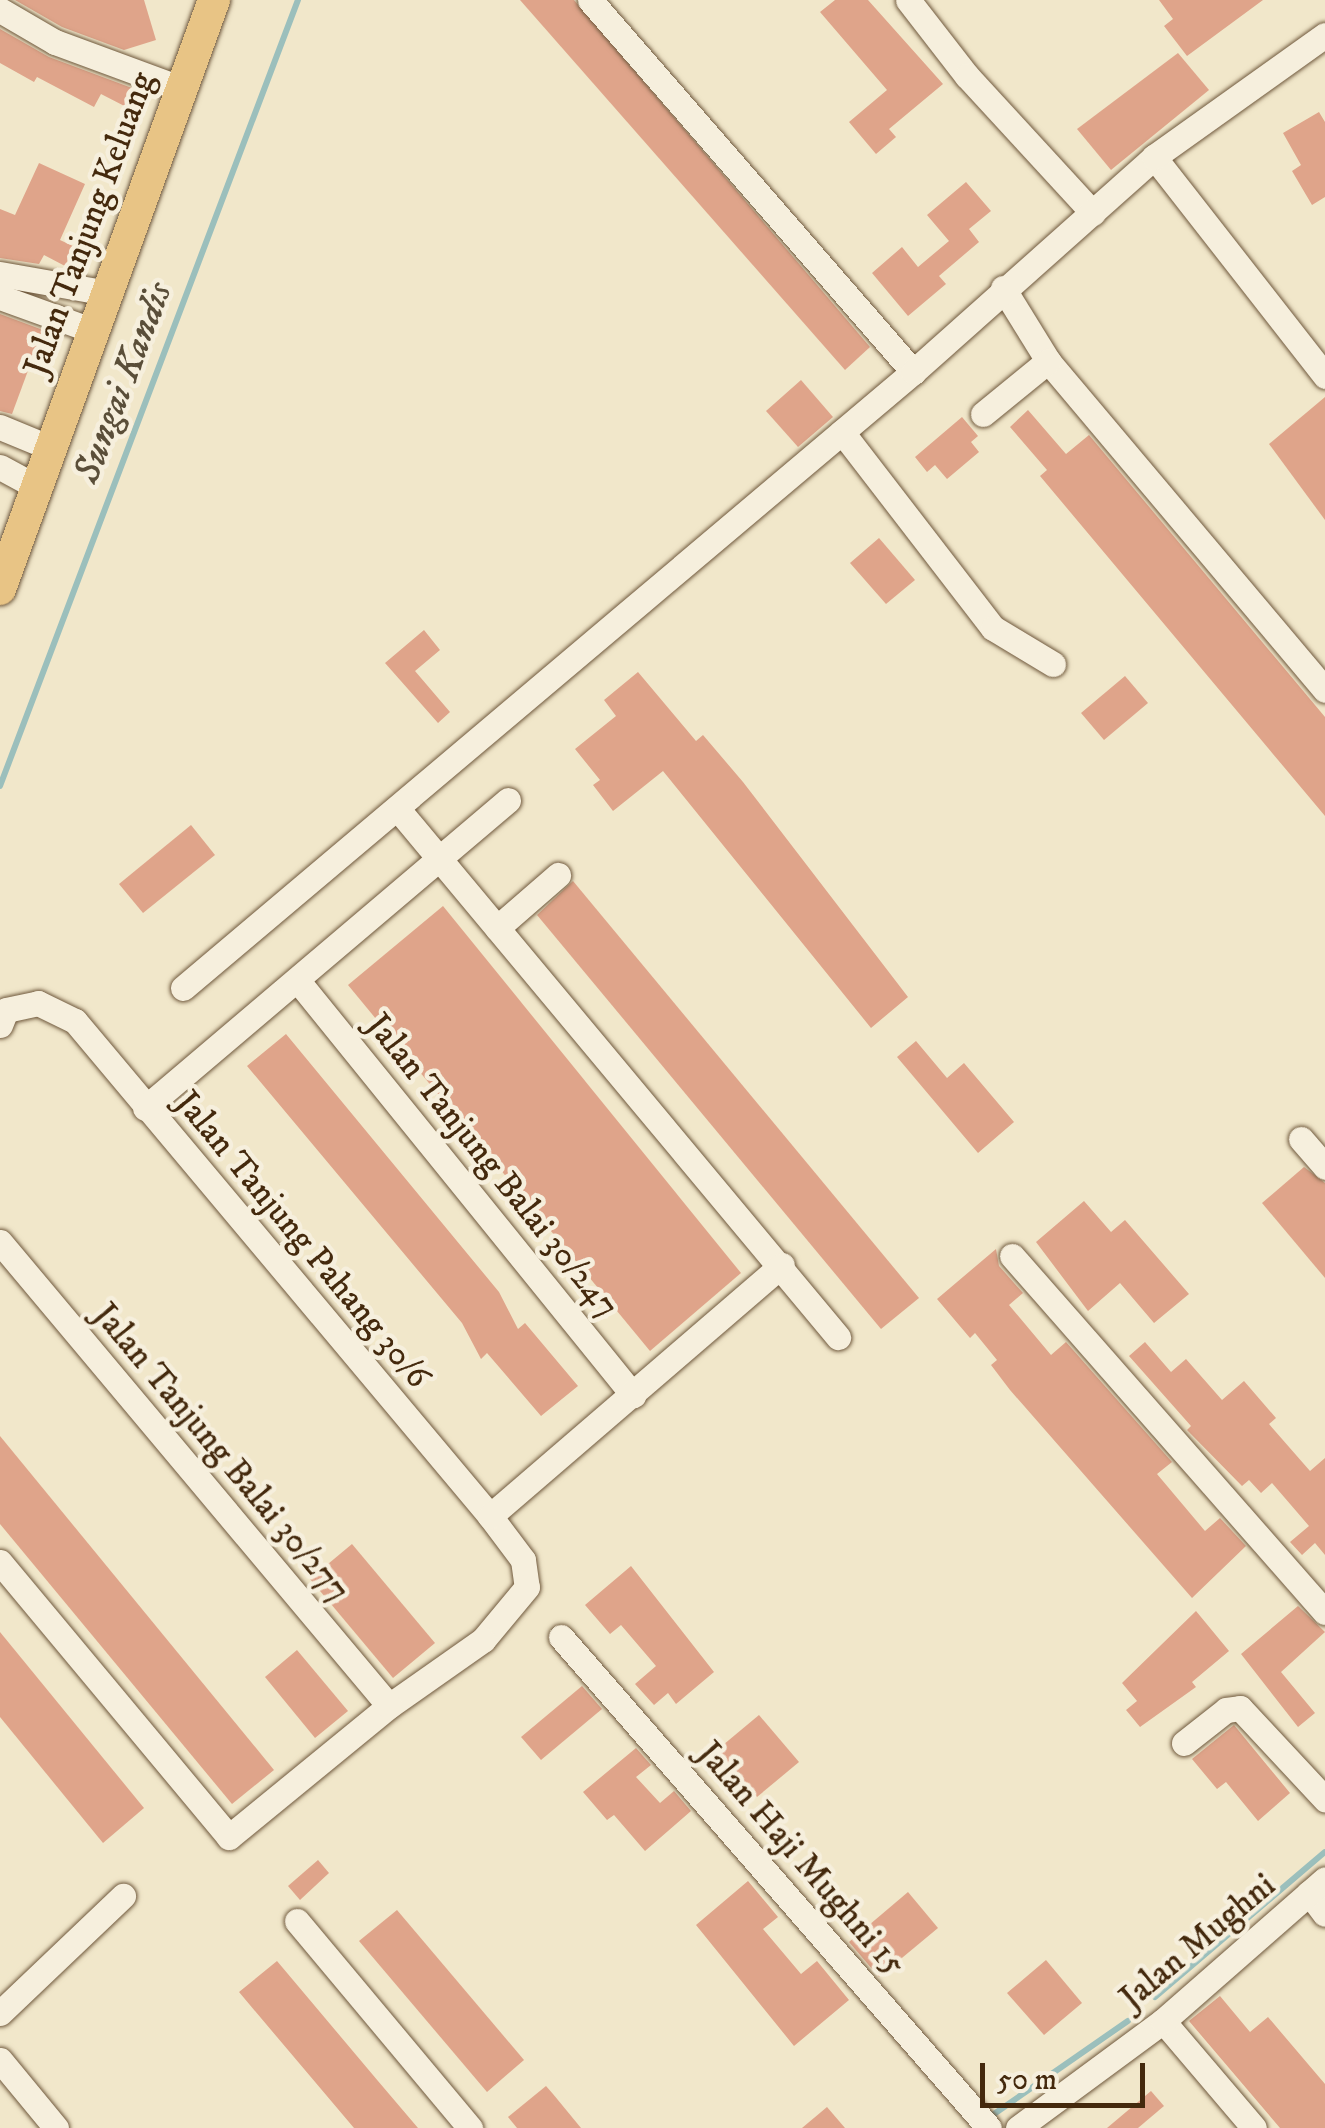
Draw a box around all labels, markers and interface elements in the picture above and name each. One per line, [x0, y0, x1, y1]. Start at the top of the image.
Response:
street label: Jalan Tanjung Keluang [16, 66, 164, 382]
water label: Sungai Kandis [65, 276, 183, 490]
street label: Jalan Tanjung Balai 30/247 [356, 1006, 628, 1326]
street label: Jalan Tanjung Pahang 30/6 [165, 1083, 439, 1397]
street label: Jalan Tanjung Balai 30/277 [84, 1295, 358, 1611]
street label: Jalan Haji Mughni 15 [688, 1733, 914, 1985]
street label: Jalan Mughni [1112, 1865, 1284, 2019]
scale bar [985, 2043, 1150, 2105]
text: 50 m [997, 2062, 1057, 2099]

